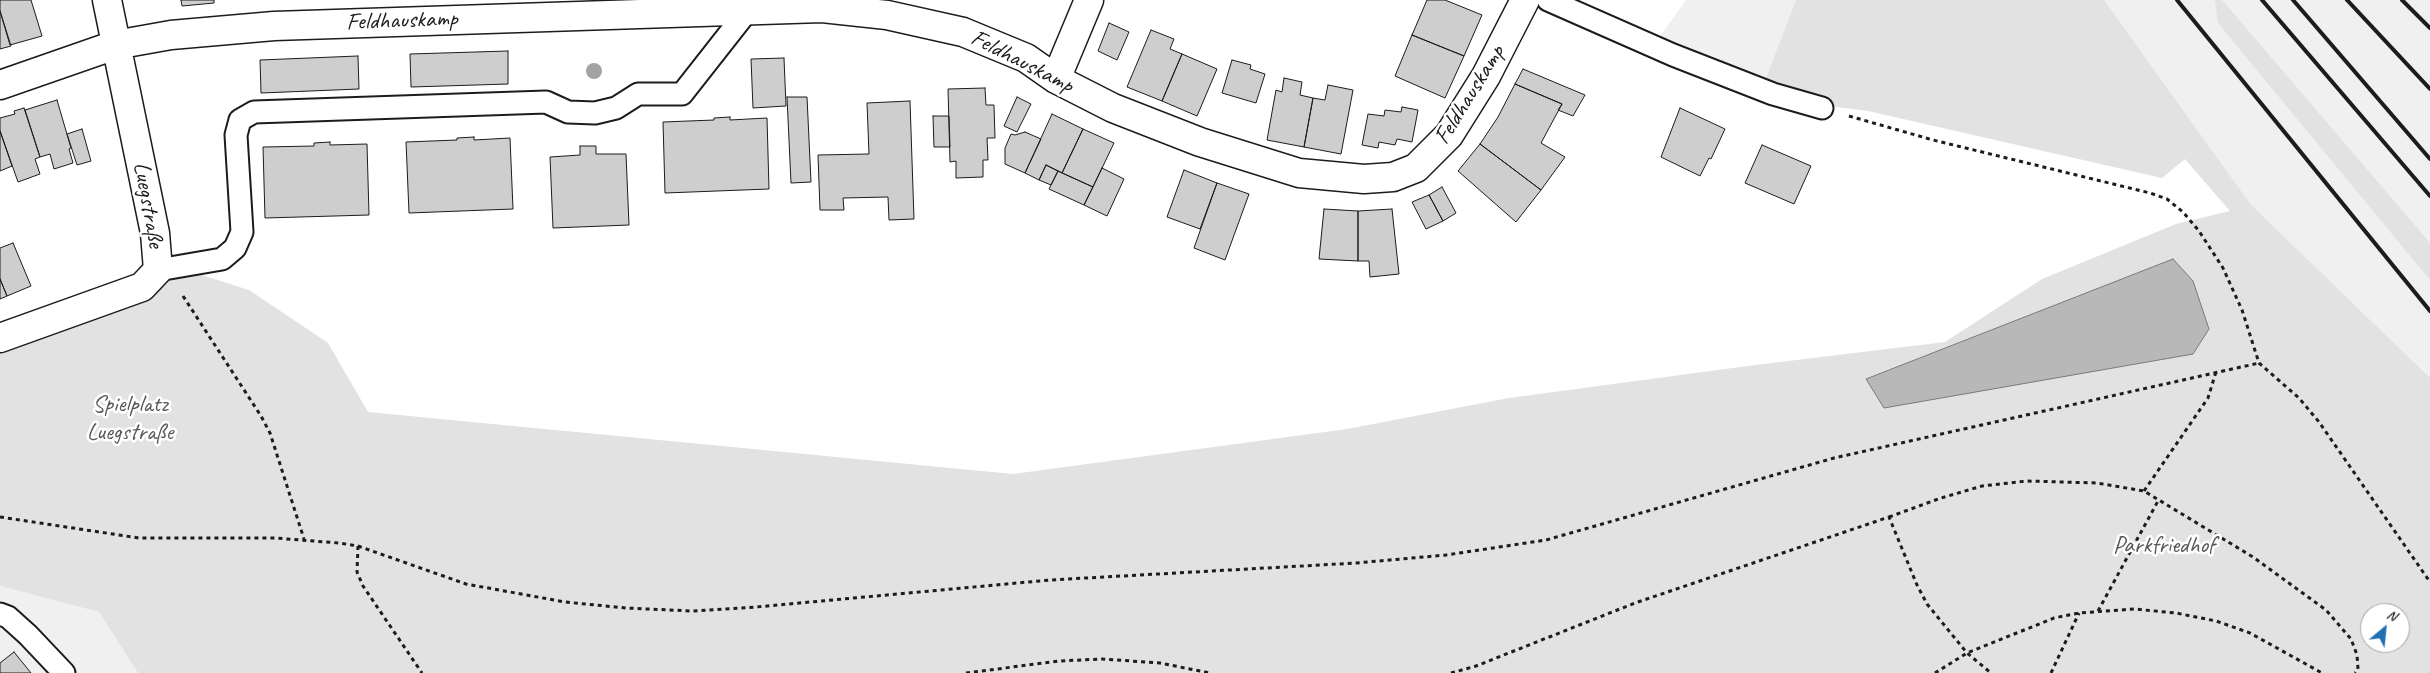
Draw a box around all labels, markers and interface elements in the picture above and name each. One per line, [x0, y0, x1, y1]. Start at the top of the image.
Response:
street label: Feldhauskamp [346, 5, 458, 37]
street label: Feldhauskamp [966, 24, 1078, 100]
street label: Feldhauskamp [1428, 40, 1512, 150]
street label: Luegstraße [126, 160, 170, 250]
park label: Spielplatz Luegstraße [87, 391, 173, 447]
park label: Parkfriedhof [2113, 532, 2215, 560]
north arrow [2360, 603, 2410, 653]
text: N [2384, 606, 2400, 625]

